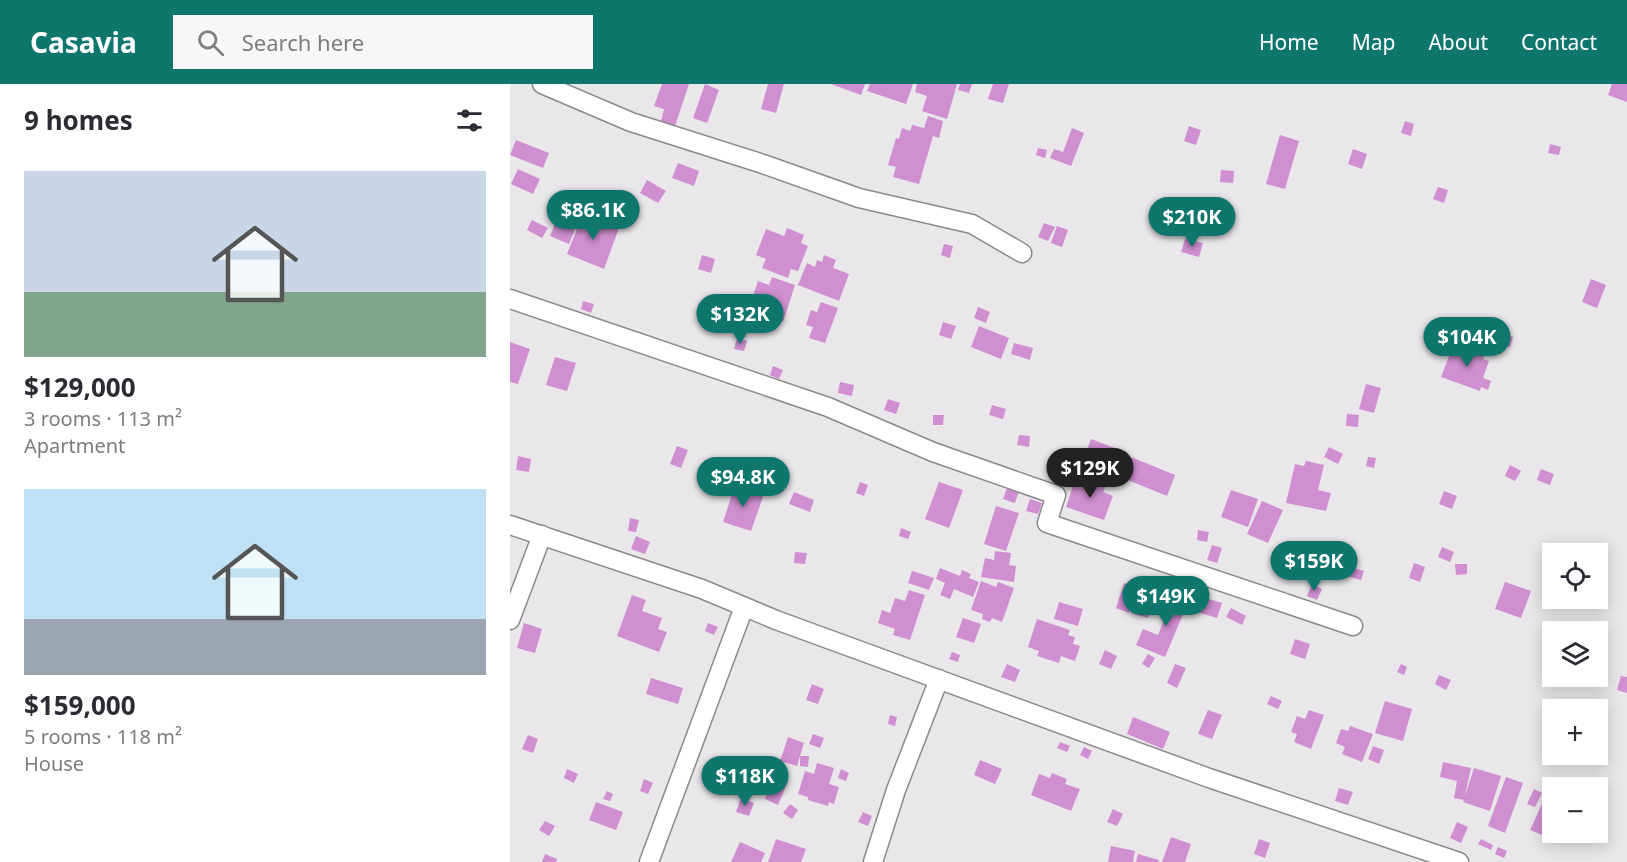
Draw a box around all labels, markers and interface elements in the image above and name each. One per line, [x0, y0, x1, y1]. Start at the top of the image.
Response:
search box [173, 15, 593, 69]
text: Casavia [30, 23, 137, 61]
icon: search [194, 26, 227, 59]
text: Search here [242, 27, 364, 57]
text: Home [1259, 28, 1319, 56]
text: Map [1352, 28, 1395, 56]
text: About [1428, 28, 1488, 56]
text: Contact [1521, 28, 1597, 56]
text: 9 homes [24, 102, 133, 138]
icon: filters [453, 104, 486, 137]
pin: $86.1K [544, 190, 642, 241]
text: $86.1K [561, 196, 625, 223]
pin: $210K [1150, 197, 1234, 248]
text: $210K [1162, 203, 1222, 230]
icon: home [201, 210, 309, 318]
pin: $132K [698, 294, 782, 345]
text: $132K [710, 300, 770, 327]
pin: $104K [1425, 317, 1509, 368]
text: $104K [1437, 323, 1497, 350]
text: $129,000 [24, 369, 136, 405]
text: 3 rooms · 113 m² [24, 405, 182, 432]
text: Apartment [24, 432, 125, 459]
pin: $129K [1048, 448, 1132, 499]
text: $129K [1060, 454, 1120, 481]
pin: $94.8K [694, 457, 792, 508]
text: $94.8K [711, 463, 775, 490]
icon: home [201, 528, 309, 636]
pin: $159K [1272, 541, 1356, 592]
map controls [1542, 543, 1608, 843]
button: locate [1542, 543, 1608, 609]
text: $159K [1284, 547, 1344, 574]
pin: $149K [1124, 576, 1208, 627]
text: $149K [1136, 582, 1196, 609]
button: layers [1542, 621, 1608, 687]
text: $159,000 [24, 687, 136, 723]
button: + [1542, 699, 1608, 765]
text: 5 rooms · 118 m² [24, 723, 182, 750]
text: House [24, 750, 84, 777]
pin: $118K [703, 756, 787, 807]
text: $118K [715, 762, 775, 789]
button: − [1542, 777, 1608, 843]

